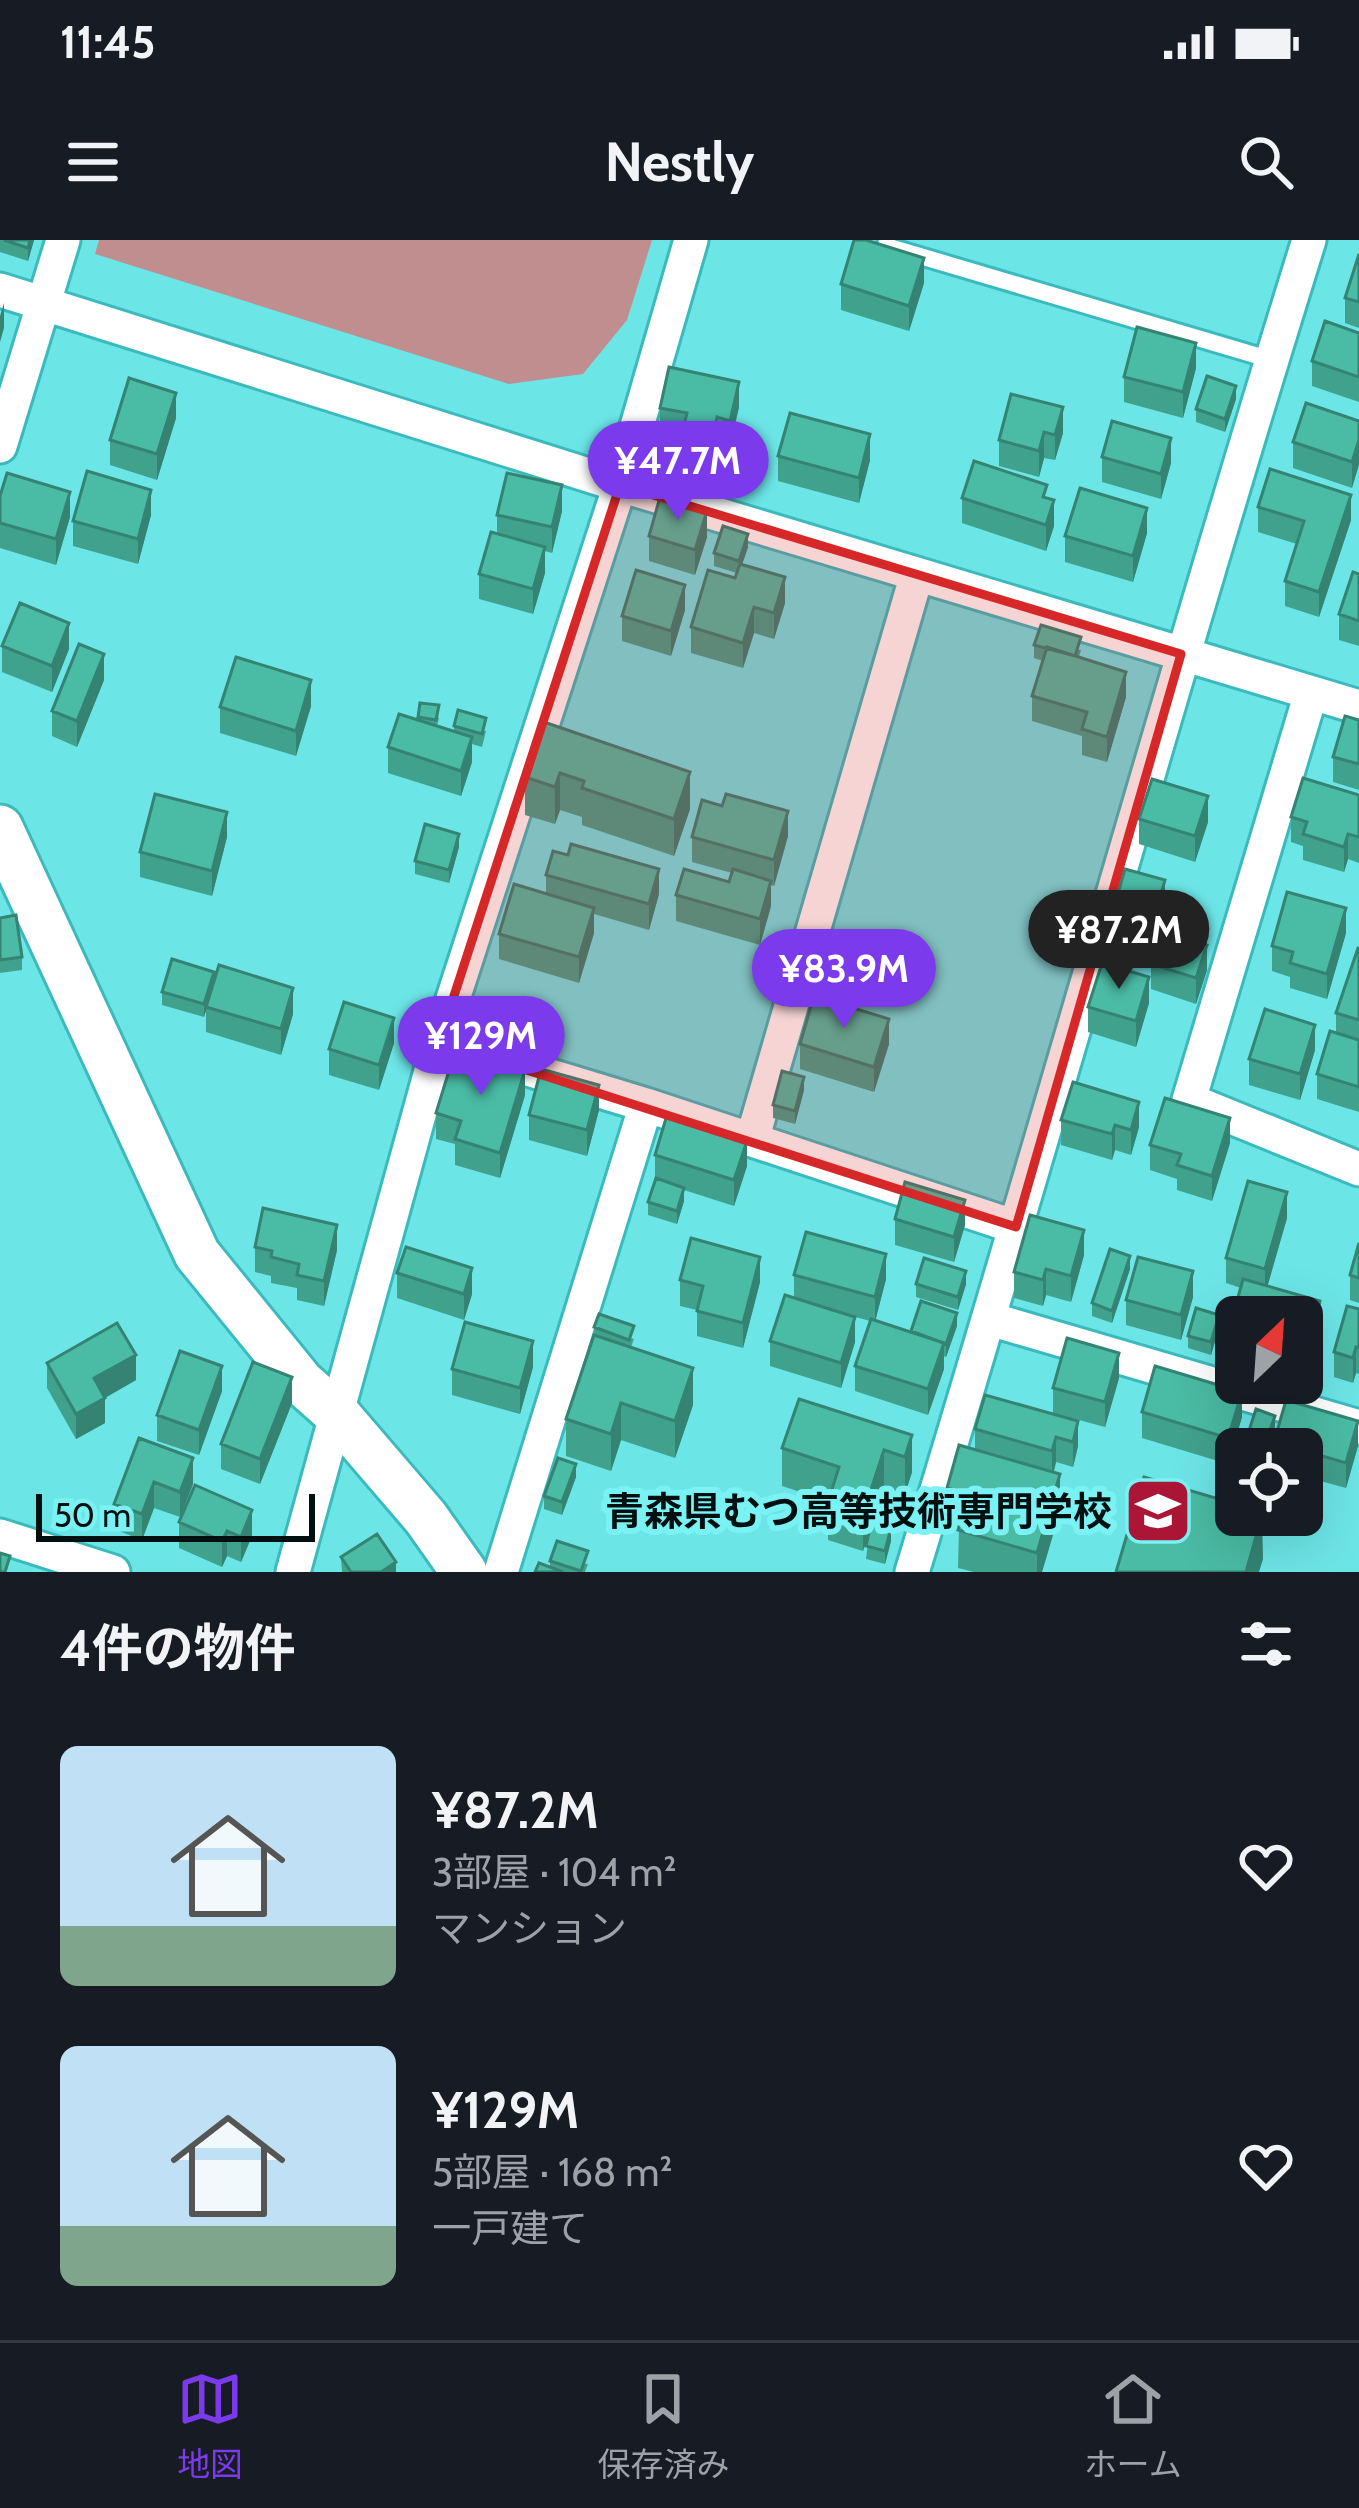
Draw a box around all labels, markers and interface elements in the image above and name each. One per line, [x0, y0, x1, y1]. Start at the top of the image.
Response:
text: 11:45 [60, 15, 155, 69]
icon: menu [60, 129, 126, 195]
text: Nestly [605, 129, 754, 195]
icon: search [1233, 129, 1299, 195]
pin: ¥47.7M [580, 421, 776, 523]
text: ¥47.7M [615, 436, 741, 484]
pin: ¥87.2M [1021, 890, 1217, 992]
text: ¥87.2M [1055, 905, 1183, 953]
pin: ¥83.9M [746, 929, 942, 1031]
text: ¥83.9M [779, 944, 909, 992]
pin: ¥129M [397, 996, 565, 1098]
text: ¥129M [425, 1011, 537, 1059]
north arrow [1215, 1296, 1323, 1404]
map controls [1215, 1296, 1323, 1536]
button: locate [1215, 1428, 1323, 1536]
school or university icon: 青森県むつ高等技術専門学校 [1123, 1476, 1193, 1546]
place label: 青森県むつ高等技術専門学校 [605, 1487, 1112, 1535]
scale bar [36, 1488, 315, 1541]
text: 50 m [54, 1495, 131, 1535]
icon: filters [1233, 1611, 1299, 1677]
text: 4件の物件 [60, 1617, 296, 1679]
text: ¥87.2M [432, 1779, 599, 1841]
icon: home [156, 1794, 300, 1938]
icon: heart [1233, 1833, 1299, 1899]
text: 3部屋 · 104 m² [432, 1848, 676, 1896]
text: マンション [432, 1904, 627, 1952]
text: ¥129M [432, 2079, 579, 2141]
icon: home [156, 2094, 300, 2238]
icon: heart [1233, 2133, 1299, 2199]
text: 5部屋 · 168 m² [432, 2148, 672, 2196]
text: 一戸建て [432, 2204, 588, 2252]
tab: 地図 [177, 2366, 243, 2486]
tab: 保存済み [597, 2366, 729, 2486]
tab: ホーム [1084, 2366, 1182, 2486]

